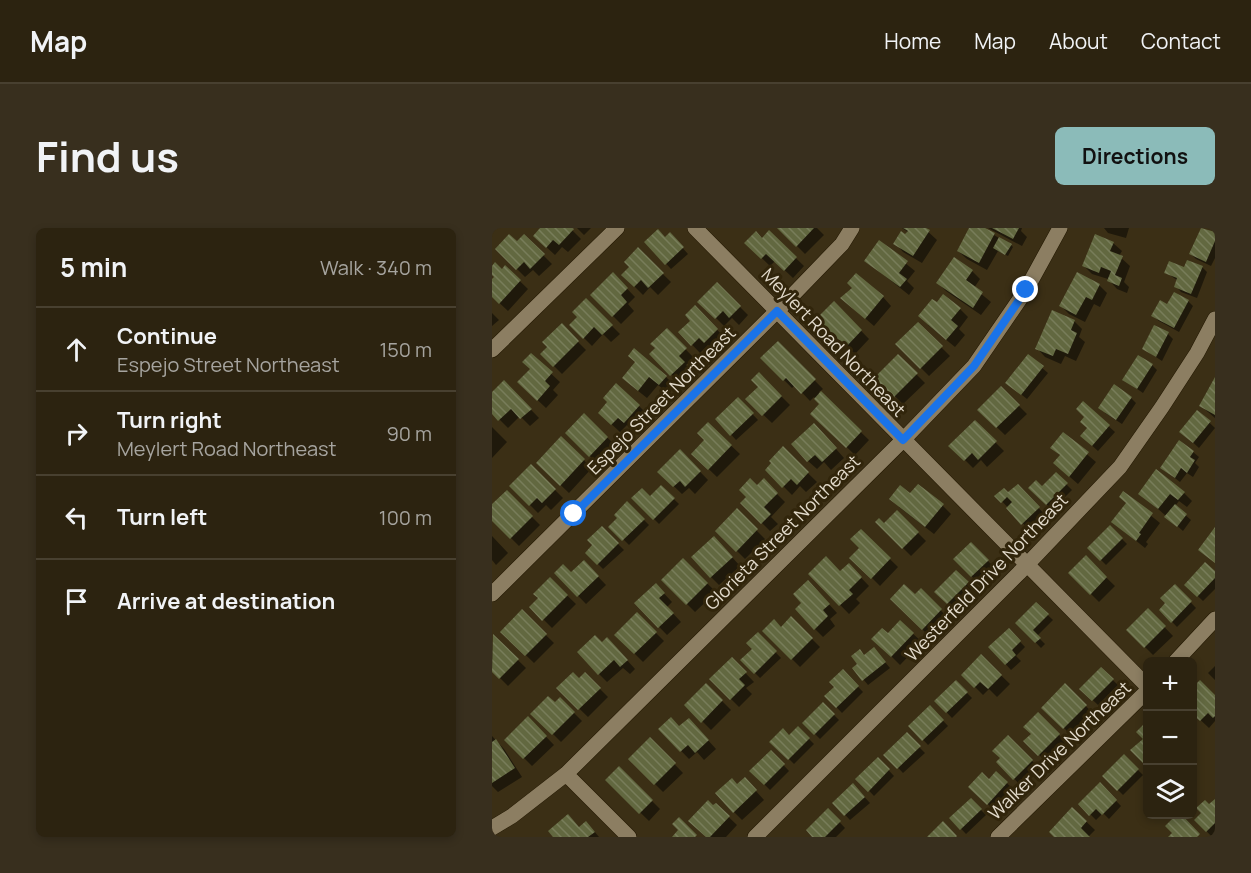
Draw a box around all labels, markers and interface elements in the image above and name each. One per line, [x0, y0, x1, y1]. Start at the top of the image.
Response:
text: Map [30, 22, 87, 60]
text: Home [884, 27, 941, 55]
text: Map [974, 27, 1016, 55]
text: About [1049, 27, 1108, 55]
text: Contact [1141, 27, 1221, 55]
text: Find us [36, 127, 179, 185]
button: Directions [1055, 127, 1215, 185]
text: 5 min [60, 249, 127, 285]
text: Walk · 340 m [320, 254, 432, 281]
street label: Meylert Road Northeast [757, 263, 911, 421]
route end [1012, 276, 1038, 302]
text: Continue [117, 321, 217, 351]
street label: Espejo Street Northeast [582, 321, 740, 479]
icon: ahead [60, 333, 93, 366]
text: 150 m [379, 336, 432, 363]
text: Espejo Street Northeast [117, 351, 340, 378]
text: Turn right [117, 405, 222, 435]
icon: right [60, 417, 93, 450]
text: 90 m [386, 420, 432, 447]
text: Meylert Road Northeast [117, 435, 337, 462]
street label: Glorieta Street Northeast [699, 449, 865, 615]
street label: Westerfeld Drive Northeast [899, 488, 1073, 666]
route start [560, 500, 586, 526]
icon: left [60, 501, 93, 534]
text: Turn left [117, 502, 207, 532]
text: 100 m [379, 504, 432, 531]
icon: arrive [60, 585, 93, 618]
text: Arrive at destination [117, 586, 335, 616]
map controls [1143, 657, 1197, 819]
button: + [1143, 657, 1197, 711]
street label: Walker Drive Northeast [982, 676, 1136, 824]
button: − [1143, 711, 1197, 765]
button: layers [1143, 765, 1197, 819]

